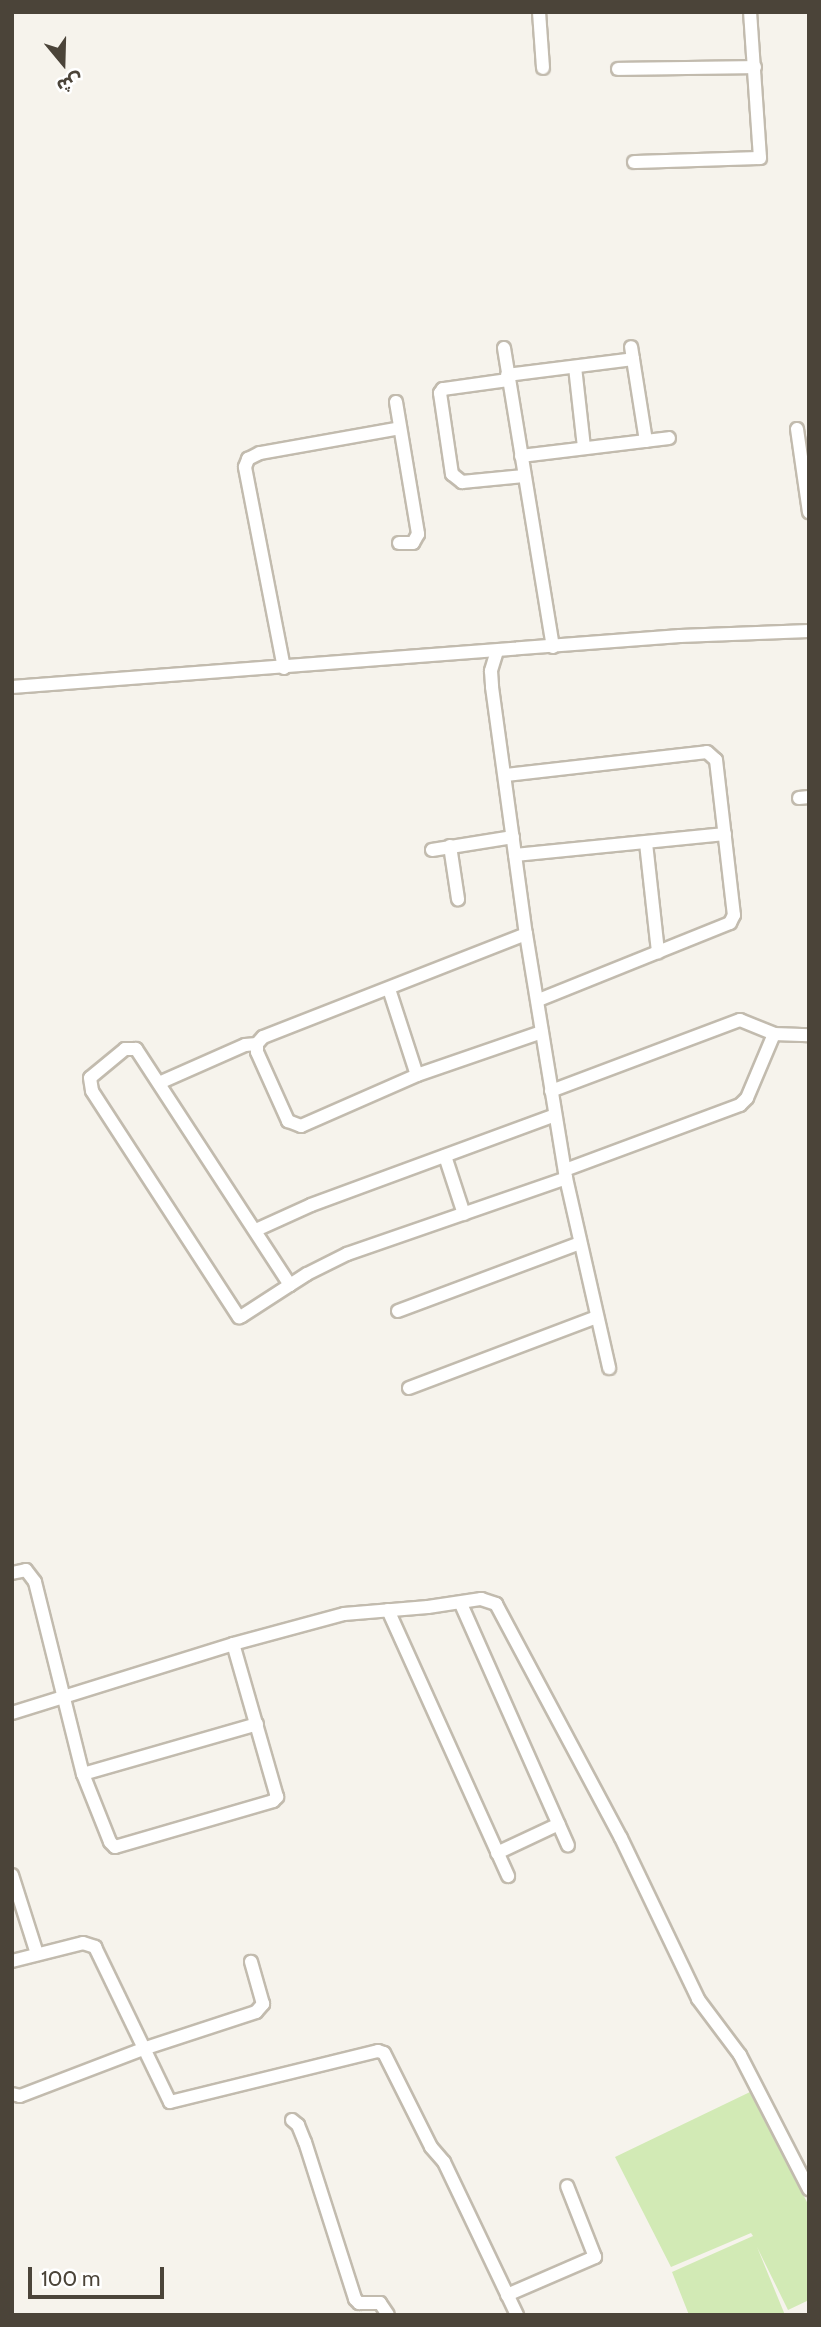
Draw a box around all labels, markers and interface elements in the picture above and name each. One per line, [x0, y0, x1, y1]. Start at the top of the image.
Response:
north arrow [28, 28, 98, 98]
text: ش [54, 68, 86, 98]
scale bar [32, 2254, 168, 2298]
text: 100 m [41, 2266, 100, 2291]

